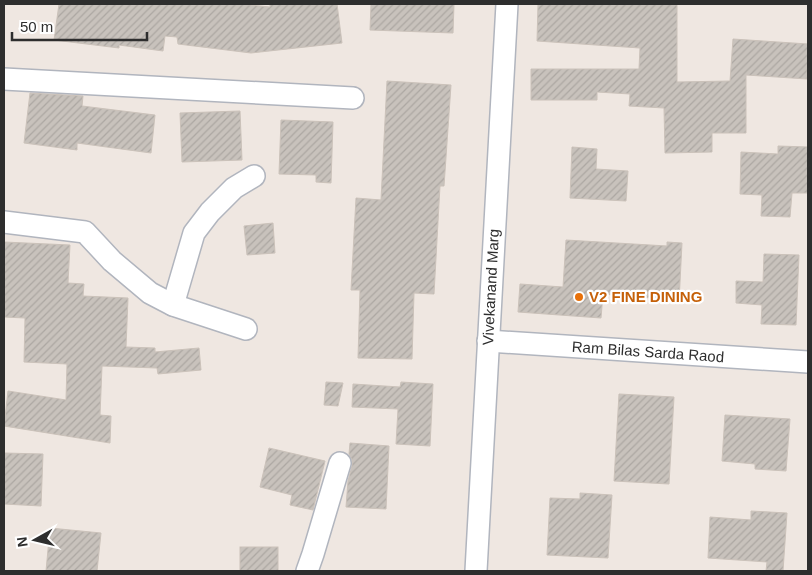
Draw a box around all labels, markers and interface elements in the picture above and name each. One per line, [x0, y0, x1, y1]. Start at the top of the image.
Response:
scale bar [12, 10, 148, 42]
text: 50 m [20, 18, 53, 35]
street label: Vivekanand Marg [479, 228, 502, 346]
place label: V2 FINE DINING [589, 288, 702, 305]
marker: V2 FINE DINING [573, 291, 585, 303]
street label: Ram Bilas Sarda Raod [571, 338, 725, 365]
north arrow [10, 515, 60, 565]
text: N [13, 536, 31, 548]

